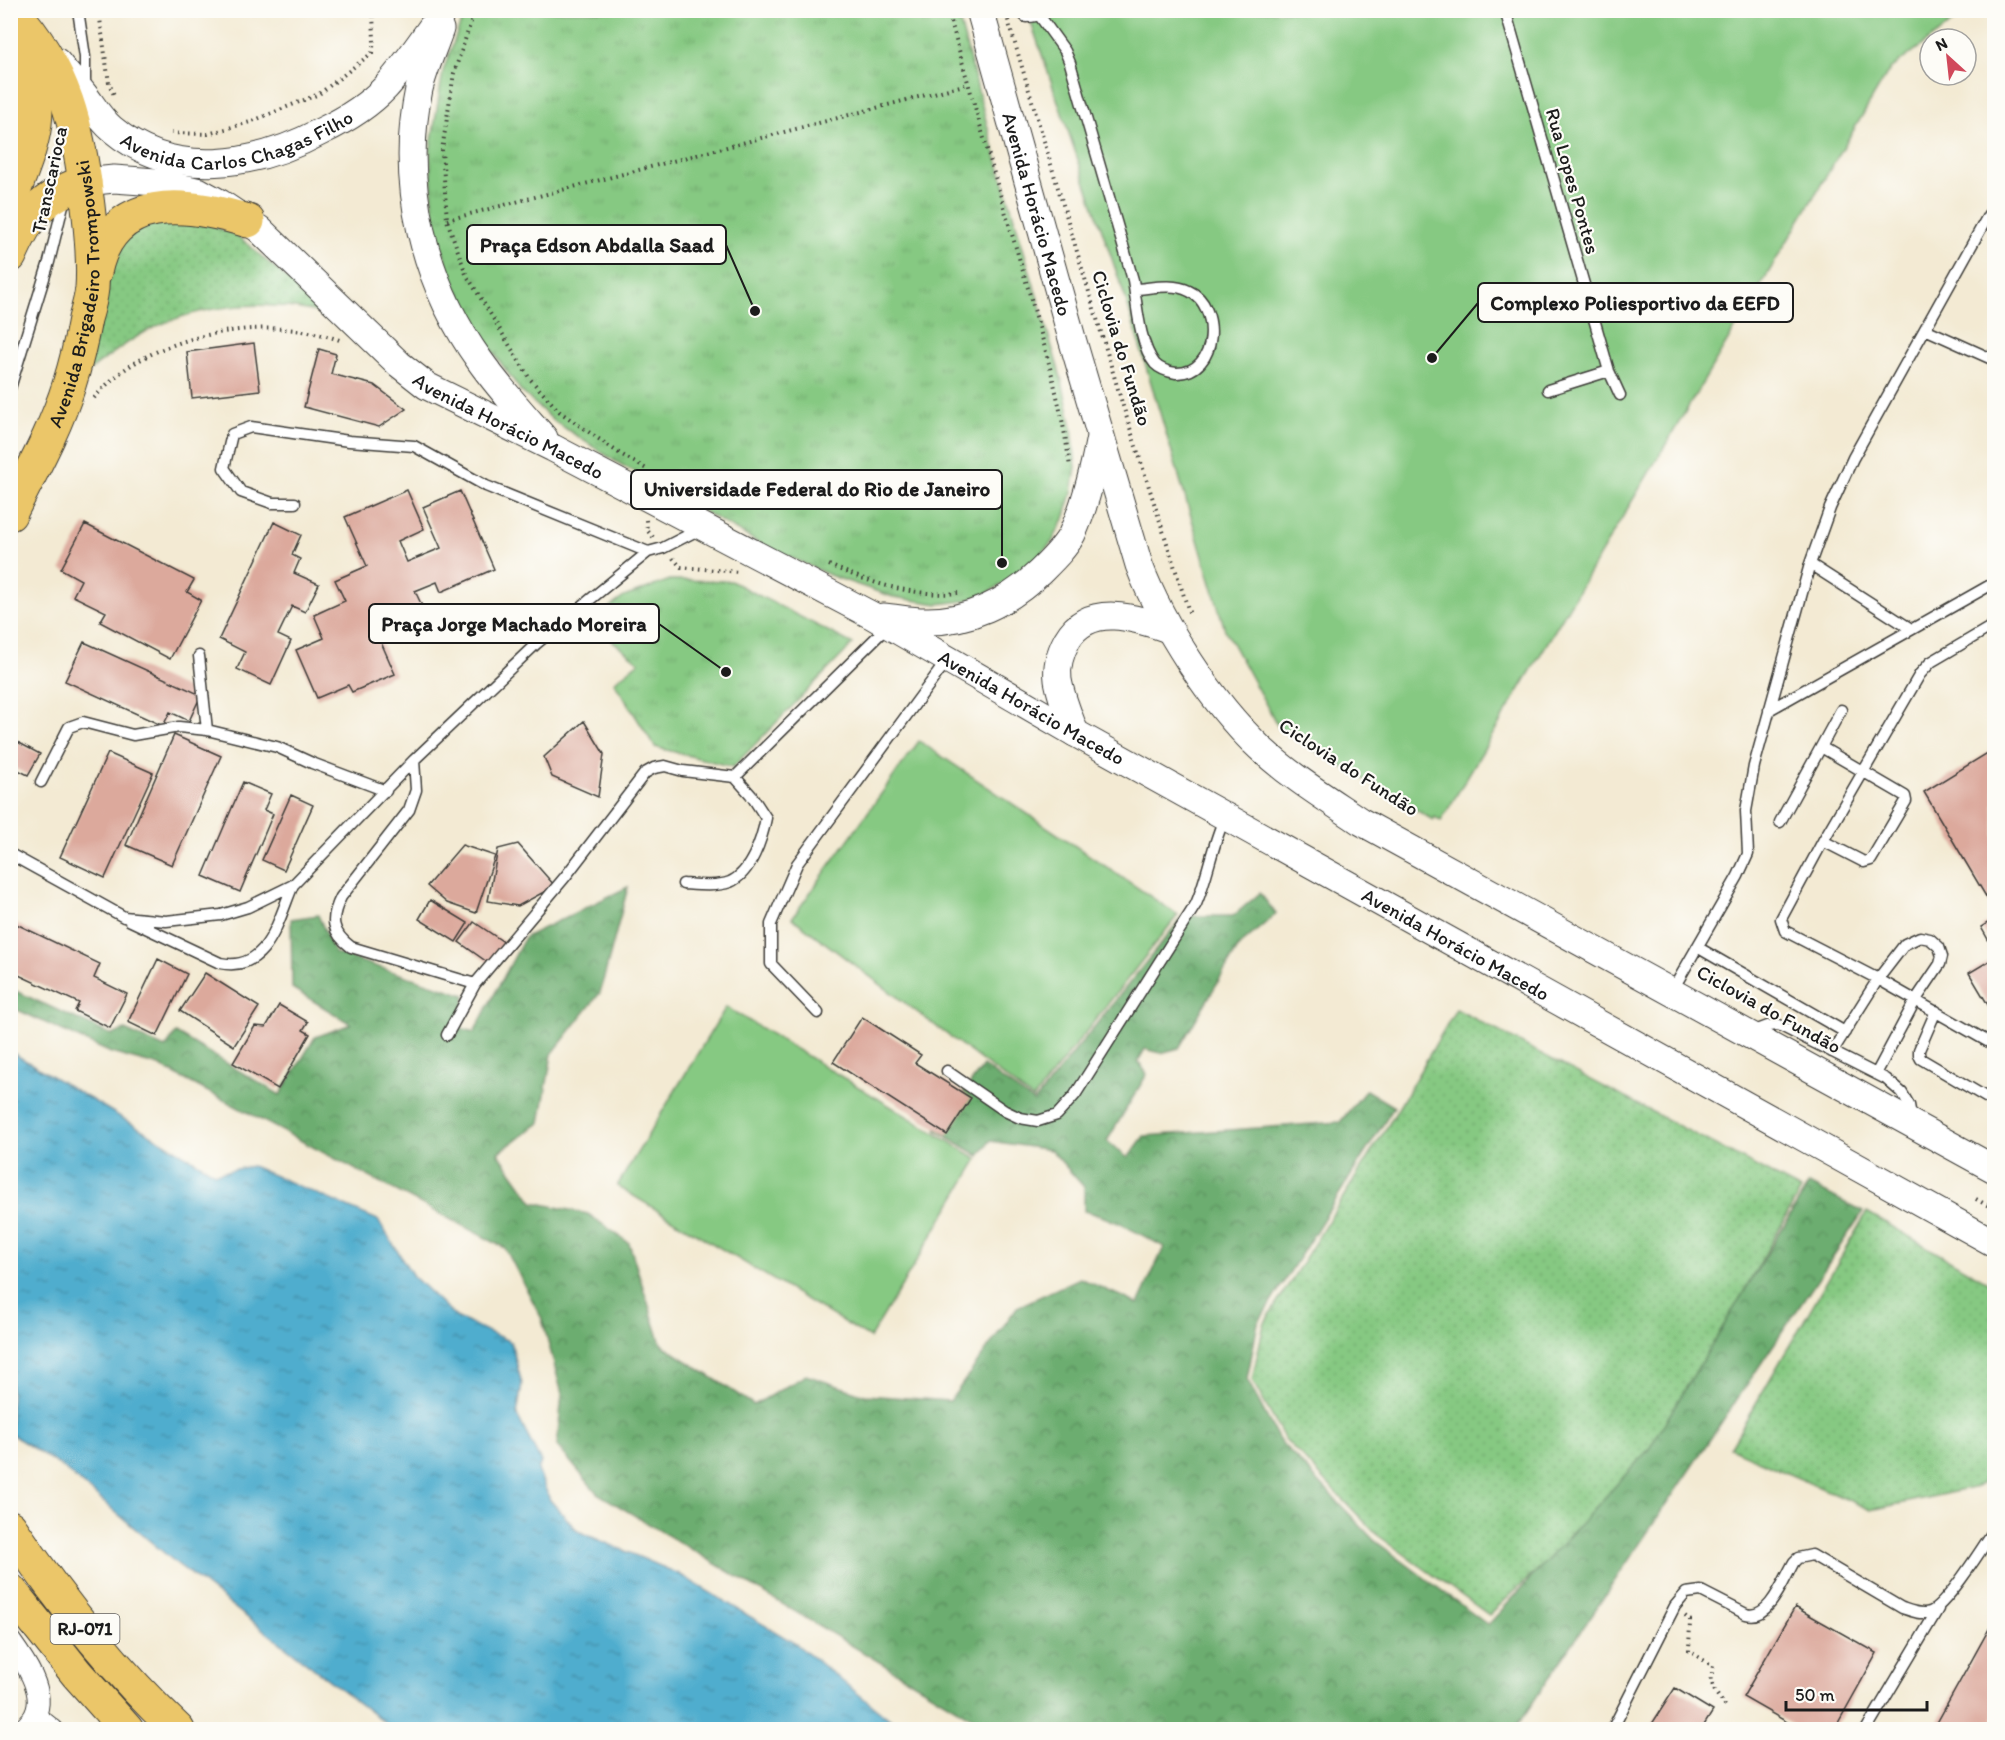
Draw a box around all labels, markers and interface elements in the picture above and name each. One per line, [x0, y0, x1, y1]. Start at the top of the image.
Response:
north arrow [1918, 27, 1978, 87]
text: N [1932, 33, 1951, 55]
street label: Avenida Carlos Chagas Filho [116, 105, 357, 175]
street label: Rua Lopes Pontes [1541, 105, 1605, 257]
street label: Avenida Horácio Macedo [997, 110, 1077, 319]
street label: Transcarioca [26, 124, 72, 236]
street label: Avenida Brigadeiro Trompowski [42, 158, 105, 431]
callout: Praça Edson Abdalla Saad [467, 225, 726, 264]
text: Praça Edson Abdalla Saad [480, 232, 715, 258]
street label: Ciclovia do Fundão [1087, 267, 1157, 429]
callout: Complexo Poliesportivo da EEFD [1478, 283, 1793, 322]
text: Complexo Poliesportivo da EEFD [1490, 290, 1780, 316]
street label: Avenida Horácio Macedo [408, 368, 608, 485]
callout: Universidade Federal do Rio de Janeiro [631, 470, 1002, 509]
text: Universidade Federal do Rio de Janeiro [644, 476, 991, 501]
callout: Praça Jorge Machado Moreira [369, 604, 659, 643]
text: Praça Jorge Machado Moreira [381, 611, 647, 637]
street label: Avenida Horácio Macedo [934, 645, 1129, 770]
street label: Ciclovia do Fundão [1275, 713, 1423, 821]
street label: Avenida Horácio Macedo [1358, 883, 1554, 1006]
street label: Ciclovia do Fundão [1692, 959, 1846, 1059]
road number: RJ-071 [50, 1614, 119, 1644]
scale bar [1786, 1674, 1927, 1712]
text: 50 m [1795, 1684, 1835, 1706]

